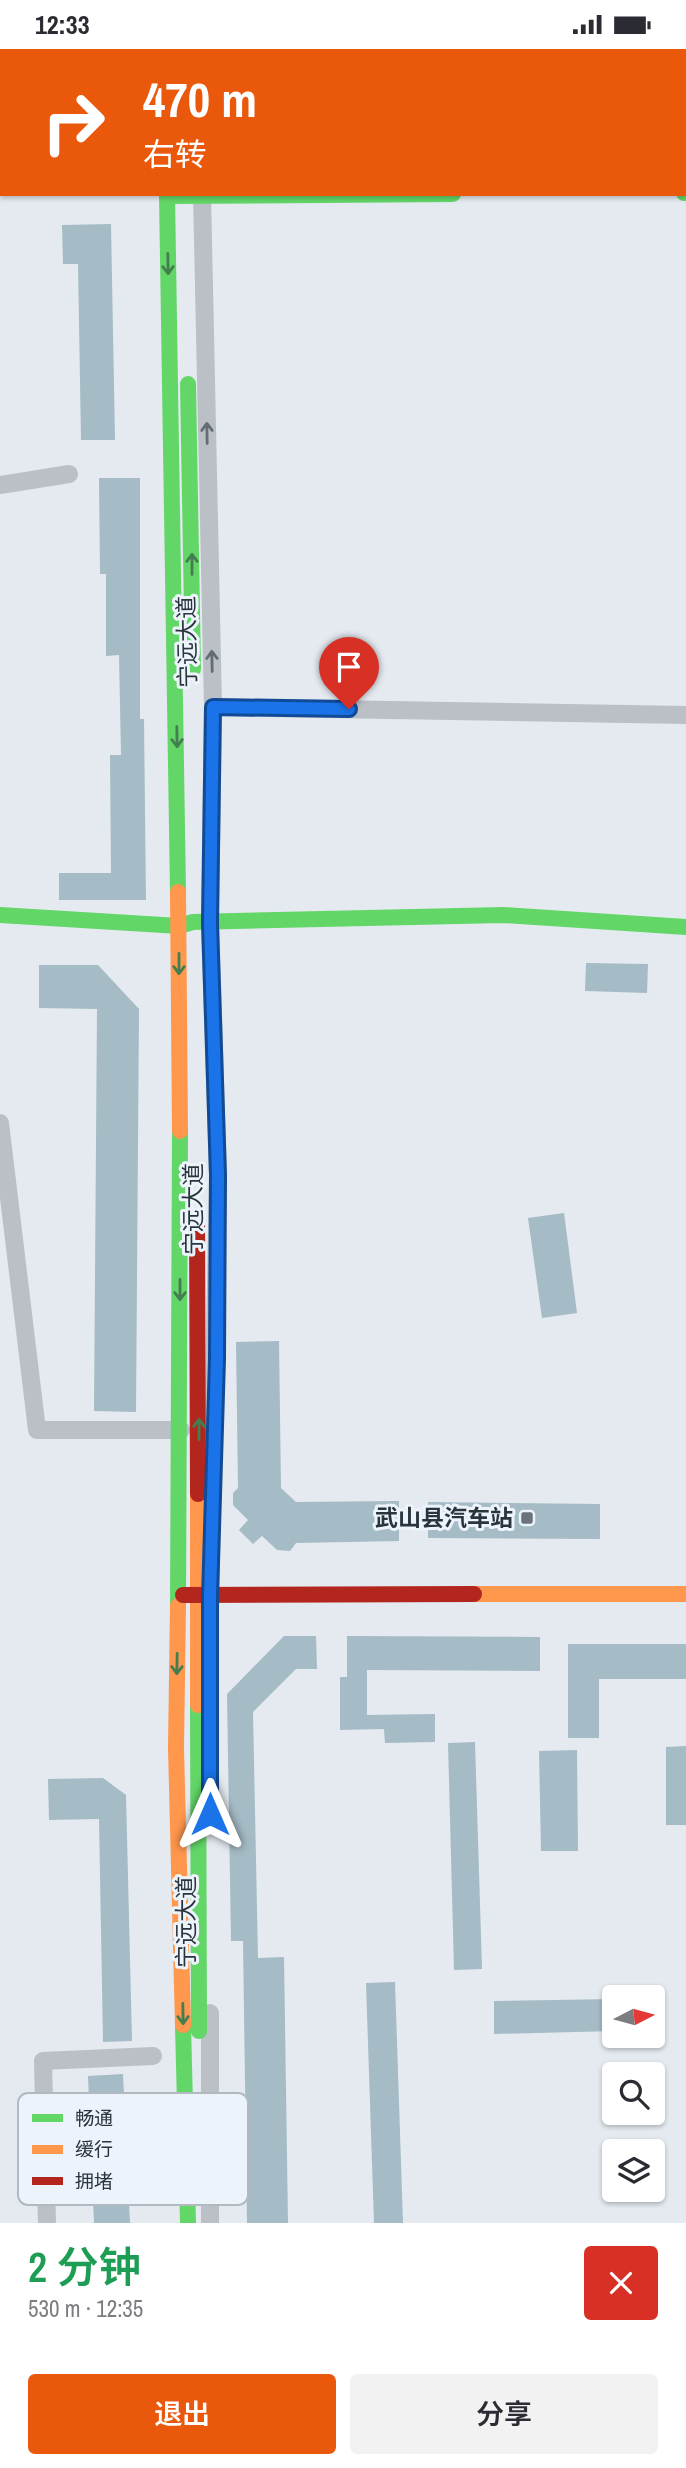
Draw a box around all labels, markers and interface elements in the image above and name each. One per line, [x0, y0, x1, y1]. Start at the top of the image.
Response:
text: 12:33 [35, 7, 90, 42]
text: 470 m [143, 66, 257, 132]
icon: right [28, 77, 119, 168]
text: 右转 [143, 133, 207, 176]
one-way arrow [161, 253, 175, 276]
one-way arrow [200, 422, 214, 445]
one-way arrow [185, 553, 199, 576]
street label: 宁远大道 [170, 596, 203, 688]
pin [319, 637, 379, 709]
icon: arrive [330, 648, 368, 686]
one-way arrow [205, 649, 219, 672]
one-way arrow [170, 725, 184, 748]
one-way arrow [172, 953, 186, 976]
street label: 宁远大道 [177, 1163, 208, 1255]
one-way arrow [173, 1278, 187, 1301]
one-way arrow [192, 1418, 206, 1441]
place label: 武山县汽车站 [375, 1502, 513, 1533]
marker: 武山县汽车站 [519, 1510, 535, 1526]
one-way arrow [170, 1652, 184, 1675]
position arrow [173, 1777, 247, 1851]
street label: 宁远大道 [170, 1876, 201, 1968]
north arrow [602, 1985, 665, 2047]
map controls [602, 1985, 665, 2202]
one-way arrow [176, 2002, 189, 2025]
button: search [602, 2062, 665, 2125]
legend [18, 2093, 248, 2205]
text: 畅通 [75, 2105, 113, 2131]
text: 缓行 [75, 2136, 113, 2162]
button: layers [602, 2139, 665, 2202]
text: 拥堵 [75, 2168, 113, 2194]
text: 2 分钟 [28, 2239, 141, 2295]
button: close [584, 2246, 658, 2320]
text: 530 m · 12:35 [28, 2293, 143, 2324]
button: 退出 [28, 2374, 336, 2454]
button: 分享 [350, 2374, 658, 2454]

